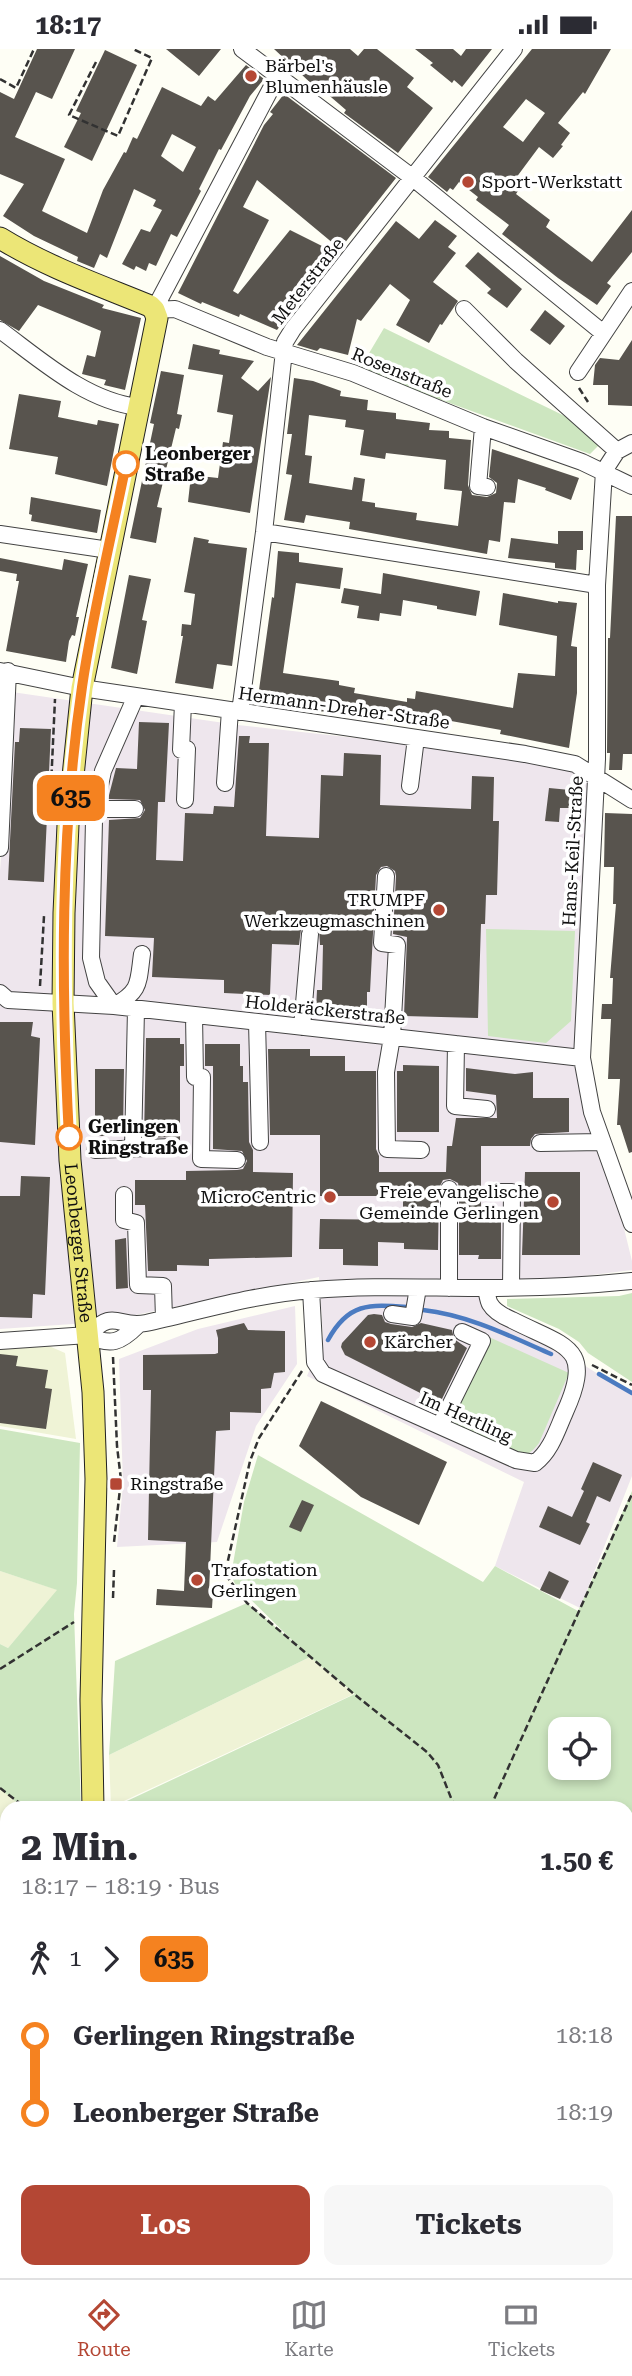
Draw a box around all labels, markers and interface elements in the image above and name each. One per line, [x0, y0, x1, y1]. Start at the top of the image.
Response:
text: 18:17 [35, 10, 101, 40]
place label: Bärbel's Blumenhäusle [265, 55, 388, 97]
marker: Bärbel's Blumenhäusle [243, 68, 259, 84]
place label: Sport-Werkstatt [482, 171, 622, 192]
marker: Sport-Werkstatt [460, 174, 476, 190]
street label: Meterstraße [267, 233, 348, 328]
street label: Rosenstraße [349, 343, 456, 402]
place label: Leonberger Straße [145, 443, 251, 485]
marker: Leonberger Straße [113, 451, 139, 477]
street label: Hermann-Dreher-Straße [237, 682, 451, 733]
line badge: 635 [31, 775, 111, 821]
street label: Hans-Keil-Straße [558, 775, 587, 927]
text: 635 [51, 784, 91, 812]
place label: TRUMPF Werkzeugmaschinen [244, 889, 425, 931]
marker: TRUMPF Werkzeugmaschinen [431, 902, 447, 918]
street label: Holderäckerstraße [244, 991, 406, 1028]
place label: Gerlingen Ringstraße [88, 1116, 189, 1158]
marker: Gerlingen Ringstraße [56, 1124, 82, 1150]
street label: Leonberger Straße [60, 1162, 97, 1324]
place label: Freie evangelische Gemeinde Gerlingen [359, 1181, 539, 1223]
place label: MicroCentric [200, 1186, 316, 1207]
marker: MicroCentric [322, 1189, 338, 1205]
marker: Freie evangelische Gemeinde Gerlingen [545, 1194, 561, 1210]
place label: Kärcher [384, 1331, 453, 1352]
marker: Kärcher [362, 1334, 378, 1350]
street label: Im Hertling [416, 1387, 517, 1447]
place label: Ringstraße [130, 1473, 223, 1494]
marker: Ringstraße [108, 1476, 124, 1492]
place label: Trafostation Gerlingen [211, 1559, 318, 1601]
marker: Trafostation Gerlingen [189, 1572, 205, 1588]
map controls [548, 1717, 611, 1780]
button: locate [548, 1717, 611, 1780]
text: 2 Min. [21, 1825, 139, 1869]
text: 1.50 € [540, 1846, 613, 1876]
text: 18:17 – 18:19 · Bus [21, 1873, 219, 1900]
icon: walk [21, 1940, 59, 1978]
icon: forward [92, 1940, 130, 1978]
text: 1 [69, 1945, 82, 1972]
text: 635 [154, 1945, 194, 1973]
text: Gerlingen Ringstraße [73, 2021, 355, 2051]
text: 18:18 [556, 2022, 613, 2049]
text: Leonberger Straße [73, 2098, 319, 2128]
text: 18:19 [556, 2099, 613, 2126]
button: Los [21, 2185, 310, 2265]
button: Tickets [324, 2185, 613, 2265]
tab: Route [77, 2296, 131, 2361]
tab: Karte [285, 2296, 334, 2361]
tab: Tickets [488, 2296, 555, 2361]

